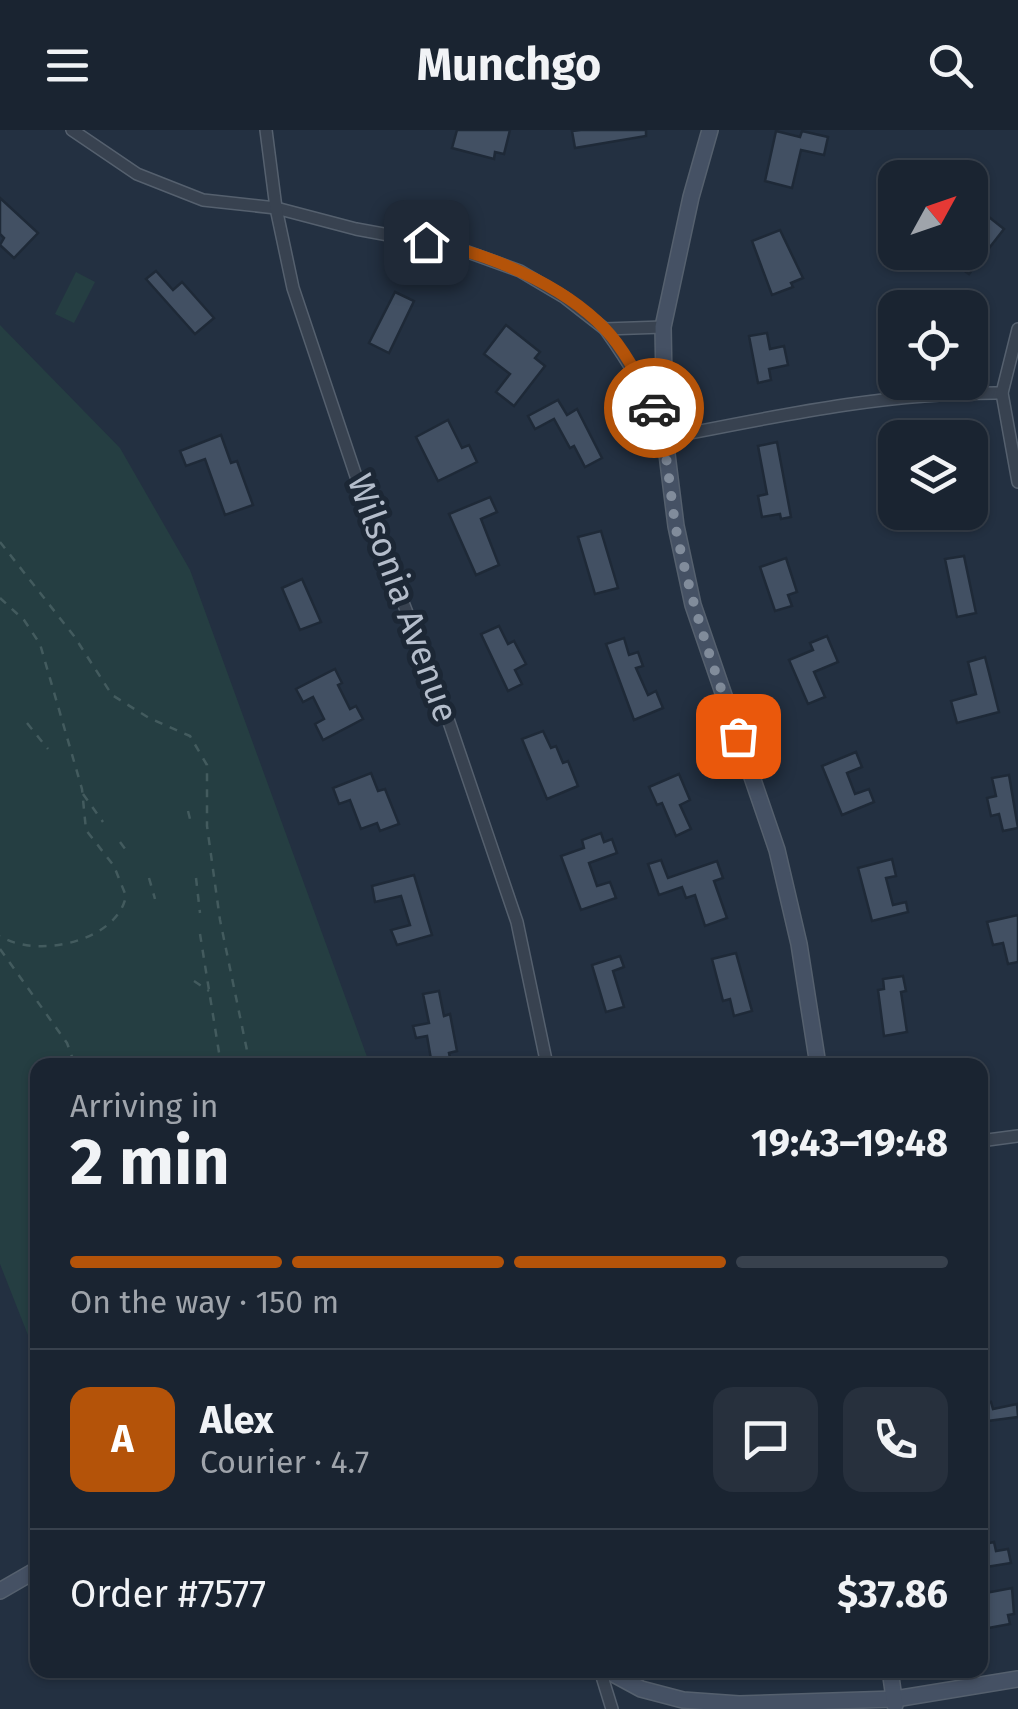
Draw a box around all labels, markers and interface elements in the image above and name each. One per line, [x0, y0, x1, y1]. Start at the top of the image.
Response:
icon: menu [40, 38, 95, 93]
text: Munchgo [417, 38, 601, 92]
icon: search [923, 38, 978, 93]
north arrow [878, 160, 988, 270]
map controls [878, 160, 988, 530]
pin [384, 200, 469, 285]
icon: home [399, 215, 454, 270]
button: locate [878, 290, 988, 400]
courier [604, 358, 704, 458]
icon: car [627, 381, 682, 436]
button: layers [878, 420, 988, 530]
street label: Wilsonia Avenue [339, 468, 467, 728]
pin [696, 694, 781, 779]
icon: bag [711, 709, 766, 764]
text: Arriving in [70, 1087, 218, 1125]
text: 19:43–19:48 [751, 1120, 948, 1166]
text: 2 min [70, 1123, 230, 1201]
text: On the way · 150 m [70, 1283, 339, 1321]
button: chat [713, 1387, 818, 1492]
button: phone [843, 1387, 948, 1492]
text: Alex [200, 1397, 273, 1443]
text: A [111, 1416, 134, 1462]
text: Courier · 4.7 [200, 1443, 369, 1481]
text: Order #7577 [70, 1571, 266, 1617]
text: $37.86 [837, 1571, 948, 1617]

